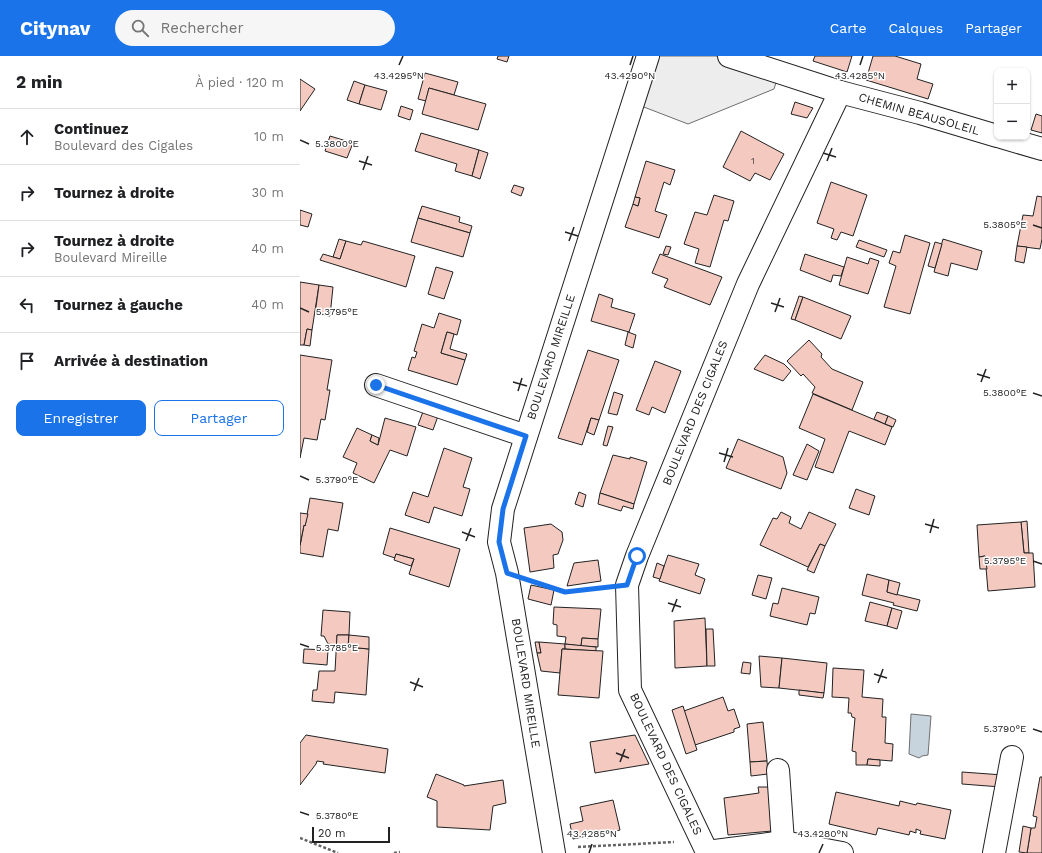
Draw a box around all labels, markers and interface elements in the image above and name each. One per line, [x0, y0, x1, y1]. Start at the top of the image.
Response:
search box [115, 10, 395, 46]
text: Citynav [20, 17, 91, 40]
icon: search [129, 17, 151, 39]
text: Rechercher [161, 19, 244, 37]
text: Carte [830, 20, 867, 36]
text: Calques [889, 20, 943, 36]
text: Partager [965, 20, 1022, 36]
map controls [994, 68, 1030, 140]
button: + [994, 68, 1030, 104]
text: 43.4295°N [374, 70, 424, 81]
text: 43.4290°N [605, 70, 655, 81]
text: 43.4285°N [835, 70, 885, 81]
text: 2 min [16, 72, 62, 92]
text: À pied · 120 m [195, 75, 284, 90]
street label: CHEMIN BEAUSOLEIL [857, 90, 981, 138]
button: − [994, 104, 1030, 140]
text: Continuez [54, 120, 128, 138]
icon: ahead [16, 126, 38, 148]
text: 10 m [254, 129, 284, 144]
text: Boulevard des Cigales [54, 138, 193, 153]
text: 5.3800°E [315, 138, 359, 149]
house number: 1 [751, 155, 755, 166]
icon: right [16, 182, 38, 204]
text: Tournez à droite [54, 184, 174, 202]
text: 30 m [252, 185, 284, 200]
text: 5.3805°E [983, 219, 1027, 230]
text: Tournez à droite [54, 232, 174, 250]
icon: right [16, 238, 38, 260]
text: 40 m [251, 241, 284, 256]
text: Boulevard Mireille [54, 250, 167, 265]
street label: BOULEVARD MIREILLE [524, 292, 578, 421]
icon: left [16, 294, 38, 316]
text: Tournez à gauche [54, 296, 183, 314]
text: 40 m [251, 297, 284, 312]
text: 5.3795°E [316, 306, 358, 317]
street label: BOULEVARD DES CIGALES [660, 339, 730, 487]
icon: arrive [16, 350, 38, 372]
text: Arrivée à destination [54, 352, 208, 370]
route end [367, 376, 385, 394]
text: 5.3800°E [983, 387, 1027, 398]
button: Enregistrer [16, 400, 146, 436]
button: Partager [154, 400, 284, 436]
text: 5.3790°E [316, 474, 358, 485]
route start [628, 547, 646, 565]
text: 5.3795°E [984, 555, 1026, 566]
street label: BOULEVARD MIREILLE [509, 617, 543, 749]
text: 5.3785°E [316, 642, 358, 653]
street label: BOULEVARD DES CIGALES [627, 691, 705, 837]
text: 5.3790°E [984, 723, 1026, 734]
text: 5.3780°E [316, 810, 358, 821]
scale bar [312, 825, 390, 844]
text: 20 m [318, 827, 346, 840]
text: 43.4285°N [567, 828, 617, 839]
text: 43.4280°N [798, 828, 848, 839]

